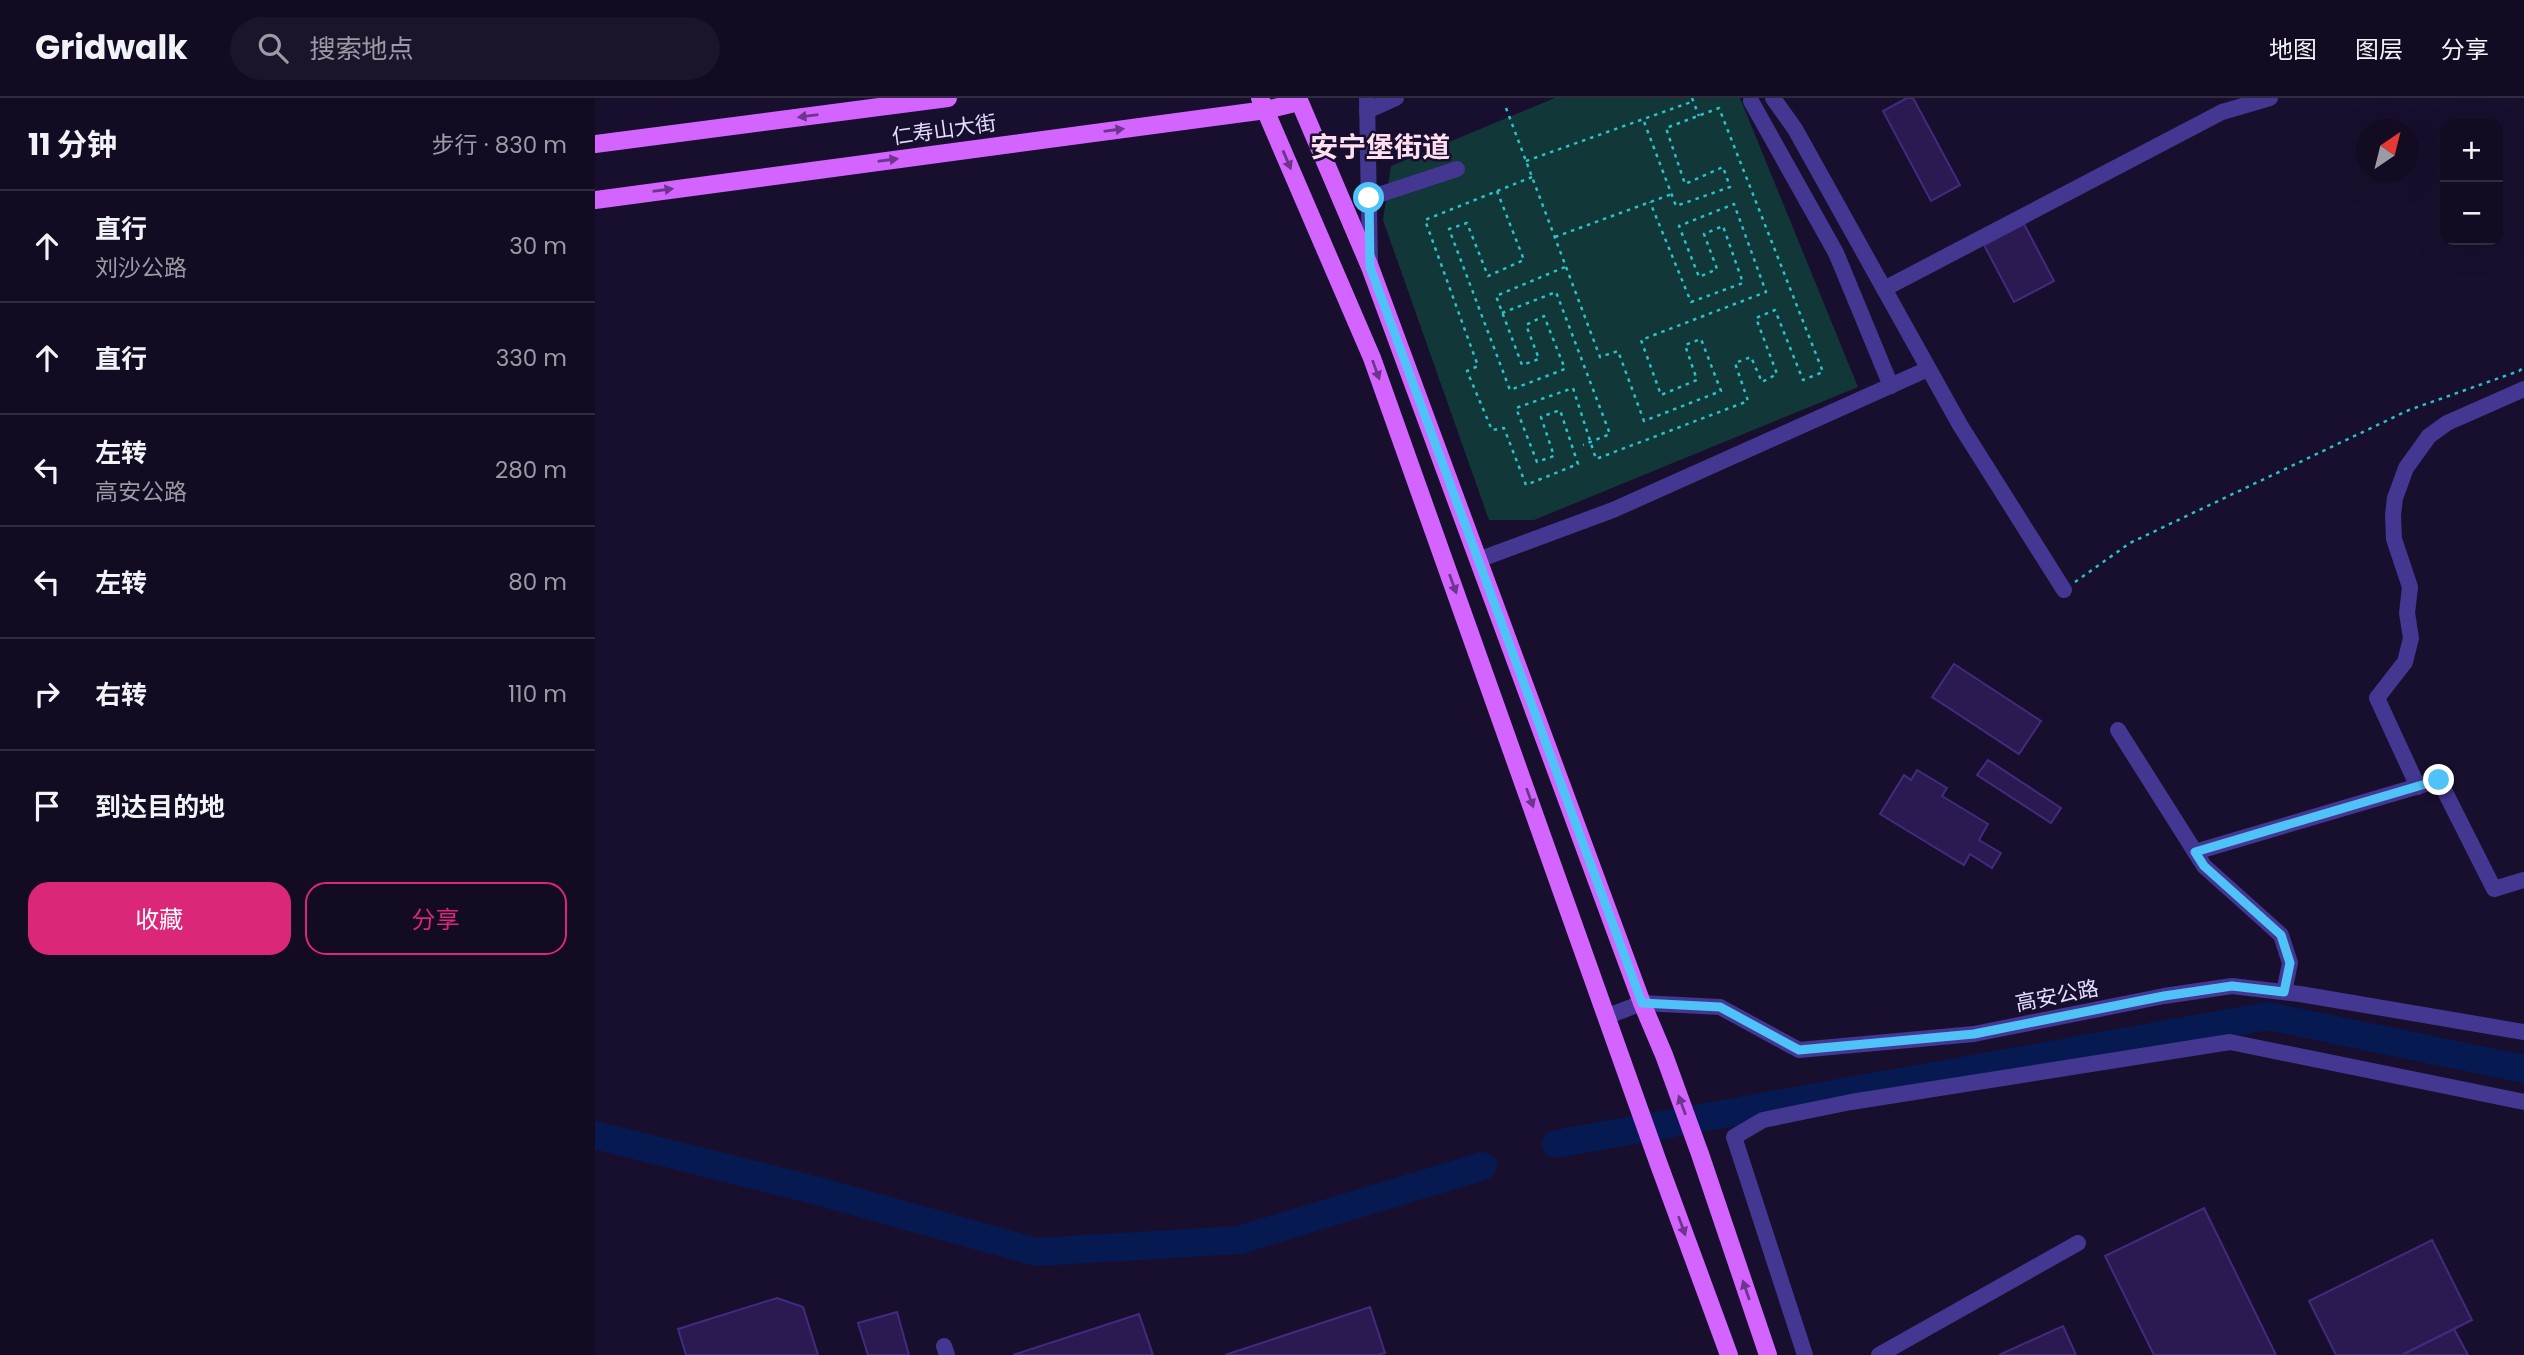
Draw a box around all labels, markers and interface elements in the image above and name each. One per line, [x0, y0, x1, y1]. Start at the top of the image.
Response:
search box [230, 17, 720, 80]
text: Gridwalk [35, 24, 188, 71]
icon: search [254, 29, 292, 67]
text: 搜索地点 [310, 31, 414, 67]
text: 地图 [2269, 33, 2317, 66]
text: 图层 [2355, 33, 2403, 66]
text: 分享 [2441, 33, 2489, 66]
street label: 仁寿山大街 [890, 108, 998, 151]
one-way arrow [796, 111, 818, 122]
north arrow [2356, 119, 2419, 182]
map controls [2440, 119, 2503, 245]
button: + [2440, 119, 2503, 182]
text: 11 分钟 [28, 123, 117, 166]
one-way arrow [1103, 124, 1125, 135]
district label: 安宁堡街道 [1310, 128, 1450, 167]
text: 步行 · 830 m [432, 129, 567, 161]
one-way arrow [1282, 150, 1293, 171]
one-way arrow [877, 155, 899, 166]
route start [1353, 182, 1384, 213]
button: − [2440, 182, 2503, 245]
one-way arrow [652, 185, 674, 196]
text: 直行 [95, 211, 147, 247]
icon: ahead [28, 227, 66, 265]
text: 30 m [509, 230, 567, 262]
text: 刘沙公路 [95, 252, 187, 284]
icon: ahead [28, 339, 66, 377]
text: 直行 [95, 341, 147, 377]
text: 330 m [496, 342, 567, 374]
one-way arrow [1371, 359, 1382, 380]
text: 左转 [95, 435, 147, 471]
icon: left [28, 451, 66, 489]
text: 280 m [495, 454, 567, 486]
text: 高安公路 [95, 476, 187, 508]
icon: left [28, 563, 66, 601]
text: 左转 [95, 565, 147, 601]
text: 80 m [508, 566, 567, 598]
one-way arrow [1448, 573, 1459, 594]
icon: right [28, 675, 66, 713]
text: 右转 [95, 677, 147, 713]
text: 110 m [508, 678, 567, 710]
route end [2423, 764, 2454, 795]
icon: arrive [28, 787, 66, 825]
one-way arrow [1525, 788, 1536, 809]
text: 到达目的地 [95, 789, 225, 825]
button: 收藏 [28, 882, 291, 955]
button: 分享 [305, 882, 567, 955]
street label: 高安公路 [2013, 973, 2101, 1018]
one-way arrow [1676, 1094, 1687, 1115]
one-way arrow [1677, 1216, 1688, 1237]
one-way arrow [1740, 1280, 1751, 1301]

